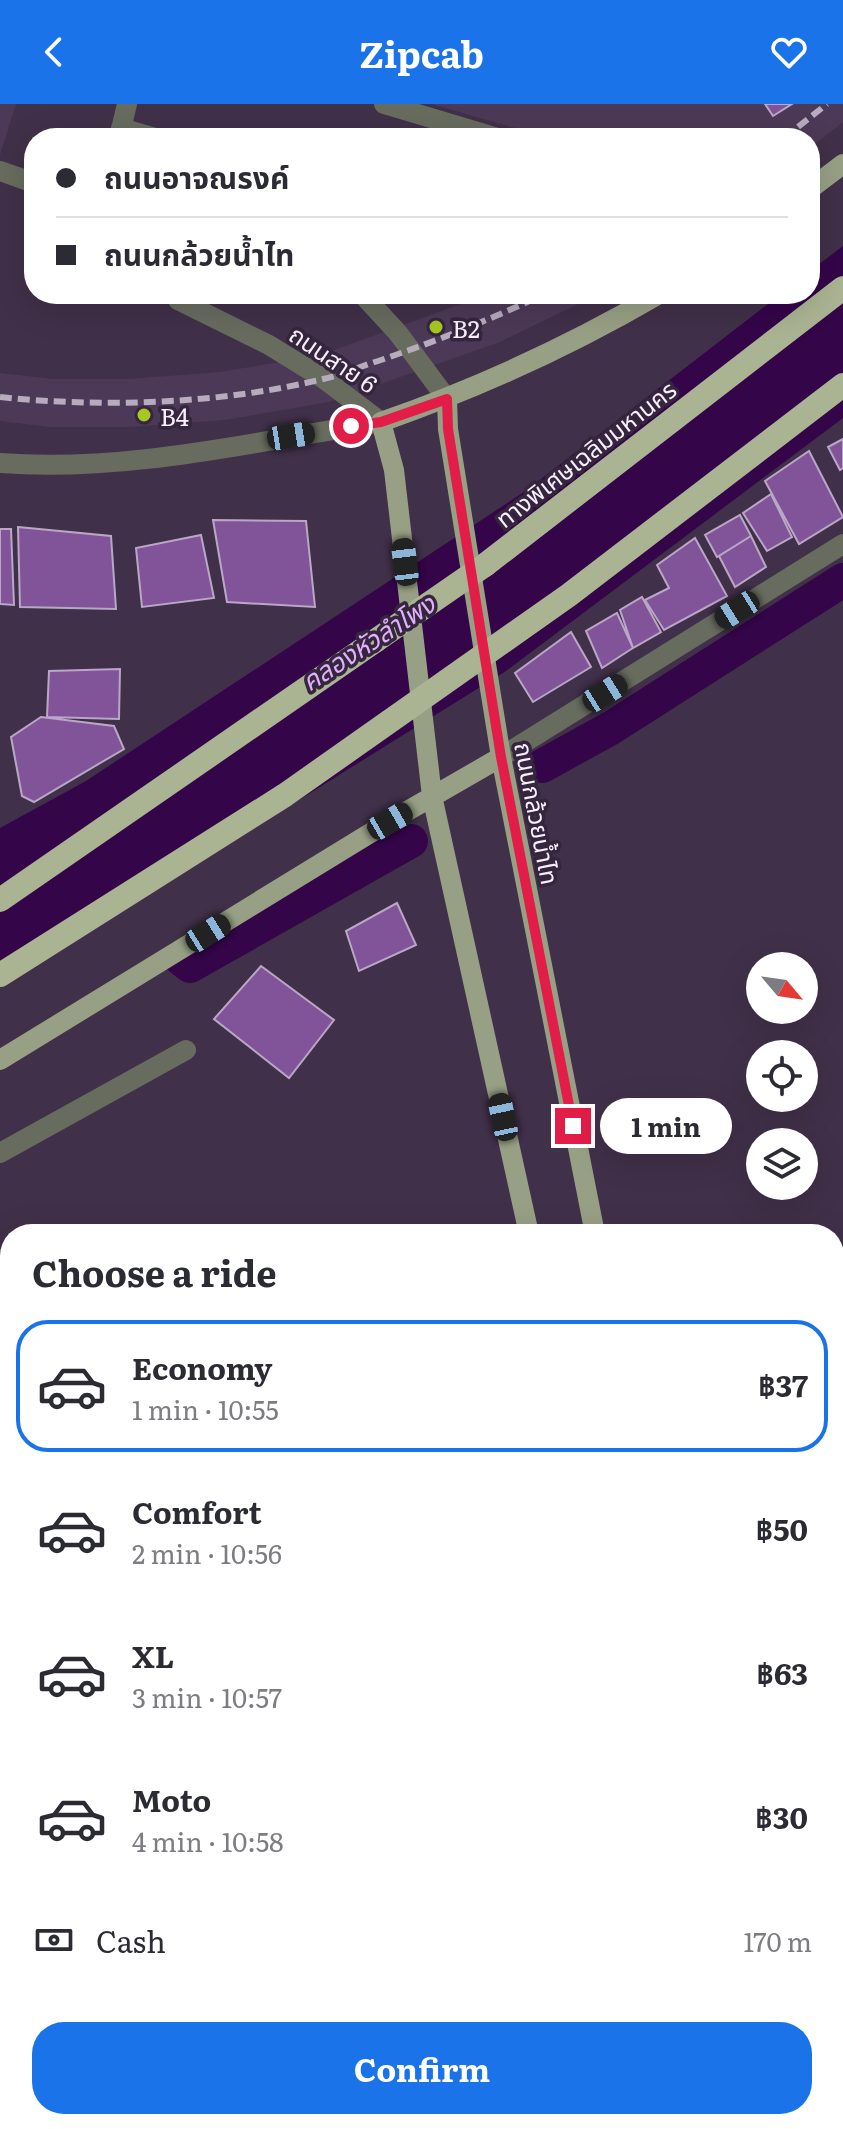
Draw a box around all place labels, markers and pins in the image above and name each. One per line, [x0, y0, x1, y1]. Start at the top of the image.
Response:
place label: B2 [452, 310, 480, 345]
marker: B2 [427, 318, 445, 336]
place label: B4 [160, 398, 189, 433]
marker: B4 [135, 406, 153, 424]

